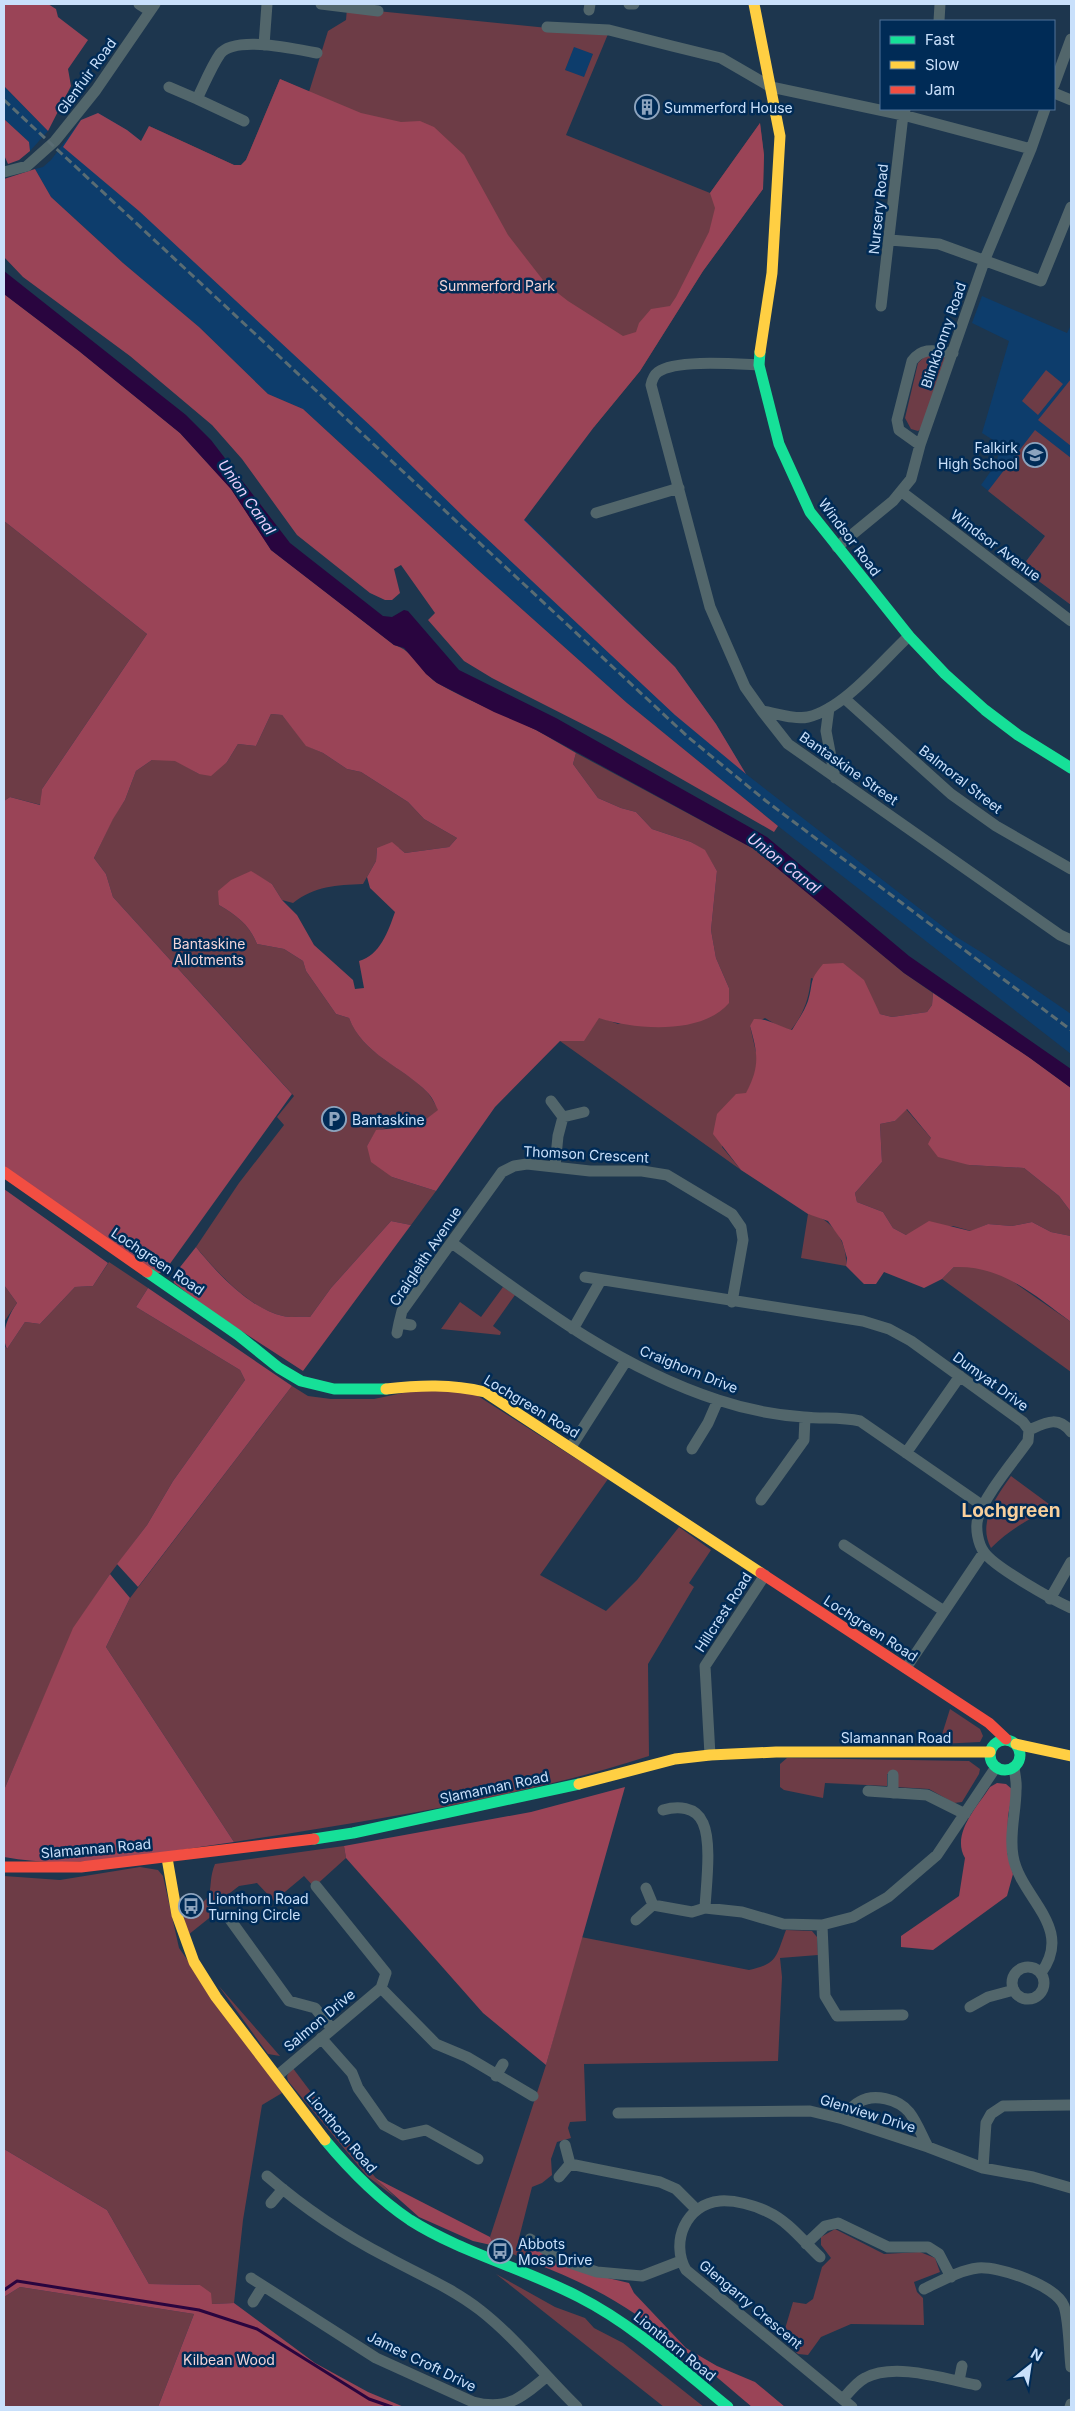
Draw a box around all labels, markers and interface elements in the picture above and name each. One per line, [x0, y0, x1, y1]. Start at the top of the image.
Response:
legend [880, 20, 1055, 110]
text: Fast [925, 30, 955, 49]
street label: Glenfuir Road [53, 35, 119, 117]
text: Slow [925, 55, 959, 74]
text: Jam [925, 80, 955, 99]
building icon: Summerford House [634, 94, 660, 120]
place label: Summerford House [664, 99, 793, 116]
street label: Nursery Road [865, 163, 891, 255]
park label: Summerford Park [439, 277, 555, 294]
street label: Blinkbonny Road [917, 280, 969, 390]
place label: Falkirk High School [938, 439, 1018, 472]
school or university icon: Falkirk High School [1022, 442, 1048, 468]
water label: Union Canal [214, 456, 280, 539]
street label: Windsor Road [815, 495, 885, 579]
street label: Windsor Avenue [948, 506, 1044, 584]
street label: Bantaskine Street [797, 728, 902, 809]
street label: Balmoral Street [916, 741, 1006, 817]
water label: Union Canal [744, 829, 825, 898]
park label: Bantaskine Allotments [173, 935, 245, 968]
parking icon: Bantaskine [321, 1106, 347, 1132]
place label: Bantaskine [352, 1111, 425, 1128]
street label: Thomson Crescent [523, 1142, 650, 1166]
street label: Craigleith Avenue [385, 1203, 465, 1309]
street label: Lochgreen Road [108, 1224, 208, 1298]
street label: Craighorn Drive [637, 1342, 741, 1396]
street label: Dumyat Drive [950, 1348, 1032, 1414]
street label: Lochgreen Road [481, 1371, 583, 1441]
district label: Lochgreen [961, 1499, 1061, 1522]
street label: Hillcrest Road [691, 1569, 755, 1655]
street label: Lochgreen Road [821, 1591, 921, 1665]
street label: Slamannan Road [841, 1729, 951, 1746]
street label: Slamannan Road [438, 1767, 550, 1807]
street label: Slamannan Road [40, 1835, 152, 1861]
place label: Lionthorn Road Turning Circle [208, 1890, 309, 1923]
bus stop icon: Lionthorn Road Turning Circle [178, 1893, 204, 1919]
street label: Salmon Drive [280, 1985, 358, 2055]
street label: Lionthorn Road [303, 2088, 381, 2176]
street label: Glenview Drive [818, 2090, 918, 2136]
place label: Abbots Moss Drive [518, 2235, 593, 2268]
bus stop icon: Abbots Moss Drive [487, 2238, 513, 2264]
street label: Glengarry Crescent [696, 2256, 806, 2352]
street label: Lionthorn Road [631, 2308, 719, 2384]
street label: James Croft Drive [365, 2327, 479, 2395]
north arrow [1005, 2341, 1055, 2391]
text: N [1028, 2344, 1046, 2364]
park label: Kilbean Wood [183, 2351, 275, 2368]

